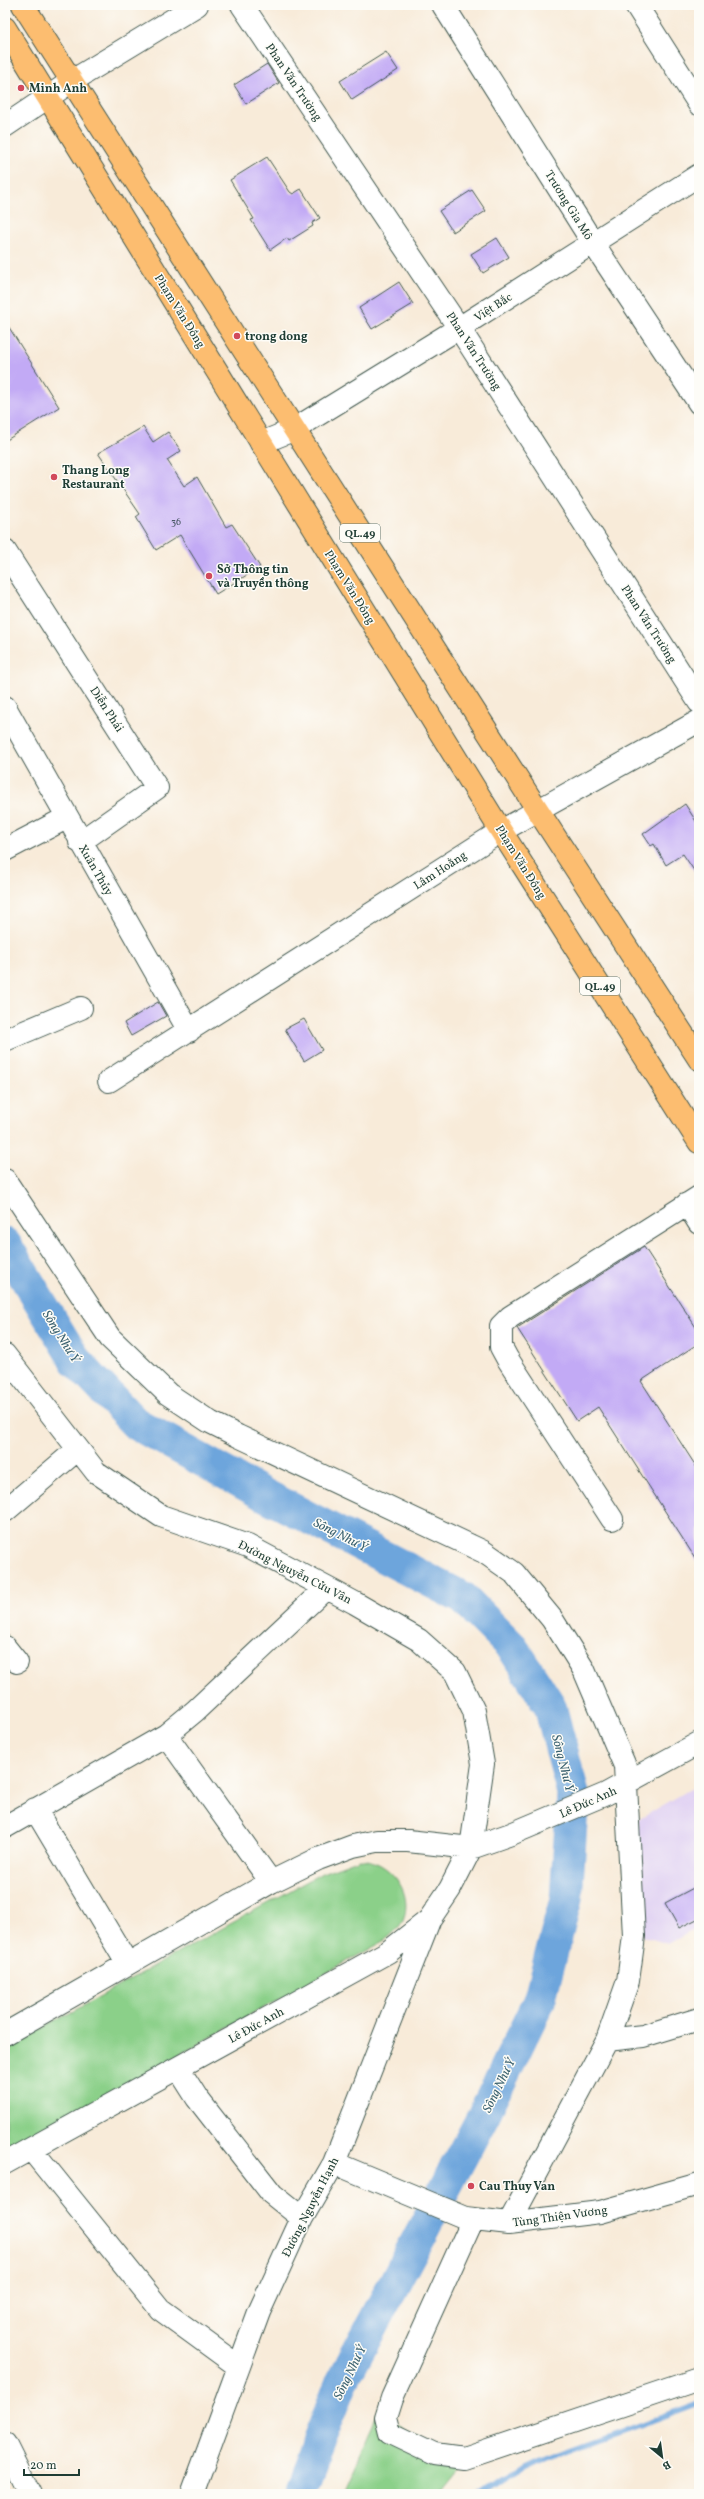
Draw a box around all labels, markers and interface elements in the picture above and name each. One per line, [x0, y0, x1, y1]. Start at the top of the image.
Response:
street label: Phan Văn Trường [261, 40, 325, 125]
place label: Minh Anh [29, 81, 87, 97]
marker: Minh Anh [16, 83, 26, 93]
street label: Trương Gia Mô [540, 168, 596, 243]
street label: Phạm Văn Đồng [150, 272, 208, 352]
street label: Việt Bắc [471, 290, 516, 326]
street label: Phan Văn Trường [442, 309, 505, 394]
place label: trong dong [245, 329, 308, 345]
marker: trong dong [232, 331, 242, 341]
place label: Thang Long Restaurant [62, 463, 130, 493]
marker: Thang Long Restaurant [49, 472, 59, 482]
house number: 36 [171, 515, 181, 529]
road number: QL.49 [340, 524, 380, 542]
street label: Phạm Văn Đồng [320, 548, 378, 628]
place label: Sở Thông tin và Truyền thông [217, 562, 309, 592]
marker: Sở Thông tin và Truyền thông [204, 571, 214, 581]
street label: Phan Văn Trường [617, 582, 680, 667]
street label: Diễn Phái [85, 684, 127, 736]
street label: Phạm Văn Đồng [491, 823, 549, 903]
street label: Xuân Thủy [74, 842, 116, 899]
street label: Lâm Hoằng [411, 848, 470, 894]
road number: QL.49 [580, 977, 620, 995]
water label: Sông Như Ý [37, 1307, 84, 1368]
water label: Sông Như Ý [310, 1514, 372, 1558]
street label: Đường Nguyễn Cửu Vân [235, 1537, 354, 1609]
water label: Sông Như Ý [546, 1733, 578, 1795]
street label: Lê Đức Anh [557, 1783, 620, 1823]
street label: Lê Đức Anh [226, 2004, 287, 2048]
water label: Sông Như Ý [479, 2054, 521, 2116]
street label: Đường Nguyễn Hạnh [279, 2155, 343, 2260]
place label: Cau Thuy Van [479, 2179, 555, 2195]
marker: Cau Thuy Van [466, 2181, 476, 2191]
street label: Tùng Thiện Vương [512, 2202, 608, 2232]
water label: Sông Như Ý [330, 2341, 372, 2403]
north arrow [642, 2437, 682, 2477]
scale bar [24, 2451, 79, 2477]
text: B [659, 2456, 673, 2473]
text: 20 m [30, 2458, 57, 2474]

